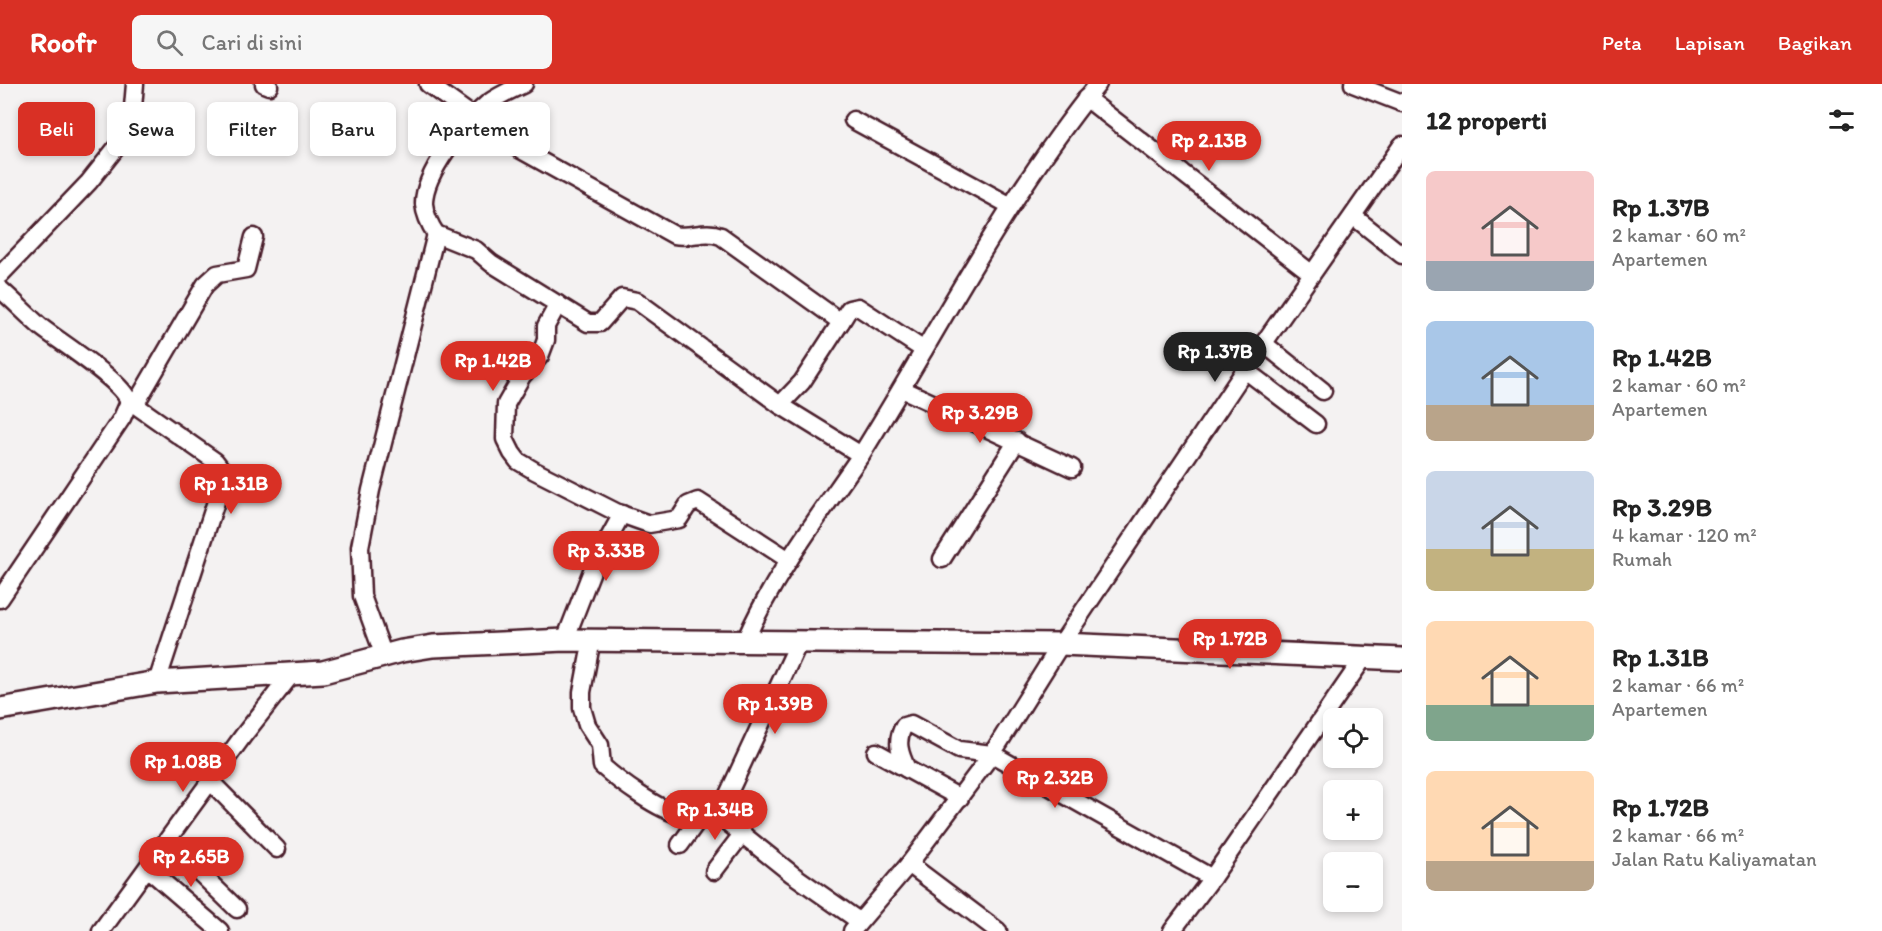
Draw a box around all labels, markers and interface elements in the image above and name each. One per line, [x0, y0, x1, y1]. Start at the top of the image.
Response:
search box [132, 15, 552, 69]
text: Roofr [30, 25, 96, 59]
icon: search [153, 26, 186, 59]
text: Cari di sini [201, 29, 302, 56]
text: Peta [1602, 30, 1642, 55]
text: Lapisan [1675, 30, 1745, 55]
text: Bagikan [1778, 30, 1852, 55]
chip: Beli [18, 102, 95, 156]
chip: Sewa [107, 102, 195, 156]
chip: Filter [207, 102, 298, 156]
chip: Baru [310, 102, 396, 156]
chip: Apartemen [408, 102, 550, 156]
text: 12 properti [1426, 104, 1547, 136]
icon: filters [1825, 104, 1858, 137]
pin: Rp 2.13B [1147, 121, 1271, 172]
text: Rp 2.13B [1171, 128, 1247, 152]
text: Rp 1.37B [1612, 191, 1710, 223]
icon: home [1474, 195, 1546, 267]
text: 2 kamar · 60 m² [1612, 223, 1746, 247]
text: Apartemen [1612, 247, 1707, 271]
pin: Rp 1.37B [1153, 332, 1277, 383]
text: Rp 1.37B [1177, 339, 1253, 363]
pin: Rp 1.42B [431, 341, 555, 392]
text: Rp 1.42B [1612, 341, 1712, 373]
icon: home [1474, 345, 1546, 417]
text: Rp 1.42B [455, 348, 531, 372]
text: 2 kamar · 60 m² [1612, 373, 1746, 397]
pin: Rp 3.29B [918, 393, 1042, 444]
text: Apartemen [1612, 397, 1707, 421]
text: Rp 3.29B [942, 400, 1018, 424]
pin: Rp 1.31B [169, 464, 293, 515]
text: Rp 1.31B [194, 471, 268, 495]
text: Rp 3.29B [1612, 491, 1712, 523]
icon: home [1474, 495, 1546, 567]
text: 4 kamar · 120 m² [1612, 523, 1757, 547]
pin: Rp 3.33B [544, 531, 668, 582]
text: Rp 3.33B [567, 538, 645, 562]
text: Rumah [1612, 547, 1672, 571]
pin: Rp 1.72B [1168, 619, 1292, 670]
text: Rp 1.72B [1193, 626, 1267, 650]
text: Rp 1.31B [1612, 641, 1709, 673]
icon: home [1474, 645, 1546, 717]
text: 2 kamar · 66 m² [1612, 673, 1744, 697]
pin: Rp 1.39B [713, 684, 837, 735]
text: Rp 1.39B [737, 691, 813, 715]
text: Apartemen [1612, 697, 1707, 721]
map controls [1323, 708, 1383, 912]
button: locate [1323, 708, 1383, 768]
pin: Rp 1.08B [121, 742, 245, 793]
text: Rp 1.08B [144, 749, 222, 773]
pin: Rp 2.32B [993, 758, 1117, 809]
text: Rp 2.32B [1017, 765, 1093, 789]
button: + [1323, 780, 1383, 840]
pin: Rp 1.34B [653, 790, 777, 841]
text: Rp 1.72B [1612, 791, 1709, 823]
icon: home [1474, 795, 1546, 867]
text: Rp 1.34B [676, 797, 754, 821]
text: 2 kamar · 66 m² [1612, 823, 1744, 847]
pin: Rp 2.65B [129, 837, 253, 888]
text: Rp 2.65B [153, 844, 229, 868]
text: Jalan Ratu Kaliyamatan [1612, 847, 1817, 871]
button: − [1323, 852, 1383, 912]

